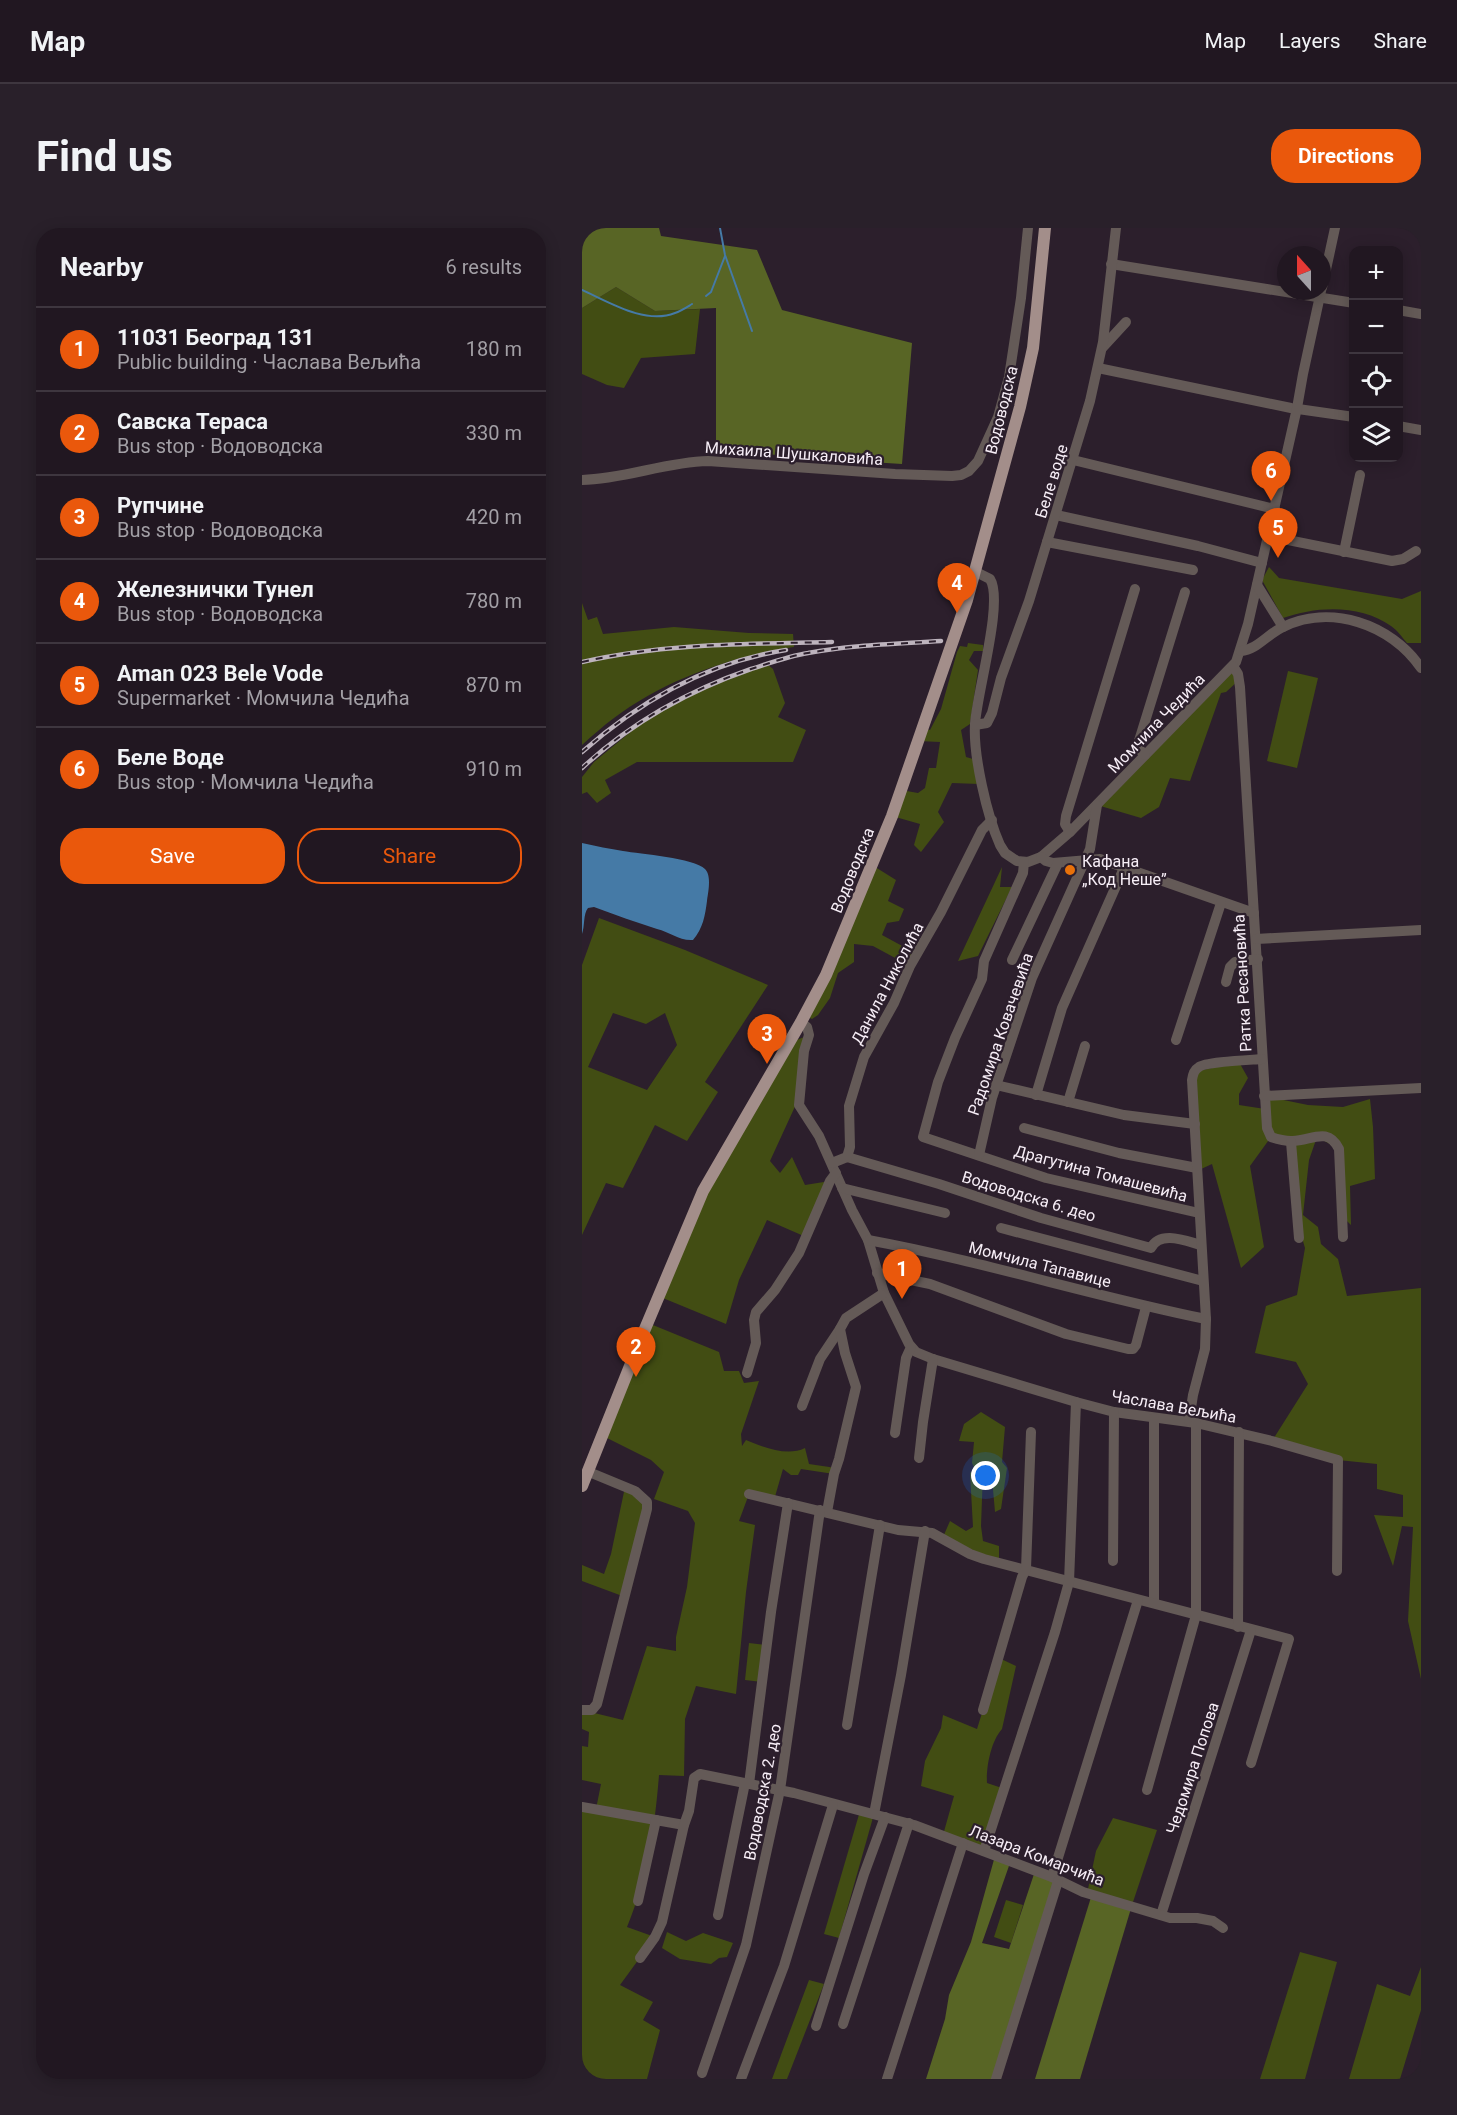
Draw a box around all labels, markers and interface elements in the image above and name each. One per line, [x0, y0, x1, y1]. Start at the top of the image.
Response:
text: Map [30, 25, 85, 58]
text: Map [1204, 29, 1246, 53]
text: Layers [1279, 29, 1340, 53]
text: Share [1373, 29, 1427, 53]
button: Directions [1271, 129, 1421, 183]
text: Find us [36, 132, 173, 181]
north arrow [1277, 246, 1331, 300]
map controls [1349, 246, 1403, 462]
button: + [1349, 246, 1403, 300]
text: Nearby [60, 252, 143, 282]
text: 6 results [446, 255, 522, 279]
button: − [1349, 300, 1403, 354]
text: 11031 Београд 131 [117, 325, 314, 350]
text: 1 [74, 337, 85, 361]
text: 180 m [466, 337, 522, 361]
text: Public building · Часлава Вељића [117, 350, 421, 374]
button: locate [1349, 354, 1403, 408]
street label: Водоводска [981, 364, 1022, 456]
button: layers [1349, 408, 1403, 462]
text: Савска Тераса [117, 409, 268, 434]
text: 2 [74, 421, 85, 445]
text: 330 m [466, 421, 522, 445]
text: Bus stop · Водоводска [117, 434, 323, 458]
street label: Михаила Шушкаловића [704, 438, 884, 469]
street label: Беле воде [1031, 442, 1072, 520]
pin: 6 [1252, 452, 1290, 501]
text: Рупчине [117, 493, 204, 518]
text: 3 [74, 505, 85, 529]
text: 420 m [466, 505, 522, 529]
pin: 5 [1258, 508, 1298, 558]
text: Bus stop · Водоводска [117, 518, 323, 542]
pin: 4 [938, 564, 976, 613]
text: Железнички Тунел [117, 577, 314, 602]
text: 4 [74, 589, 85, 613]
text: 780 m [466, 589, 522, 613]
text: Bus stop · Водоводска [117, 602, 323, 626]
text: Aman 023 Bele Vode [117, 661, 323, 686]
street label: Момчила Чедића [1104, 670, 1209, 777]
text: 5 [74, 673, 85, 697]
text: 870 m [466, 673, 522, 697]
text: Supermarket · Момчила Чедића [117, 686, 410, 710]
text: Беле Воде [117, 745, 224, 770]
text: 6 [74, 757, 85, 781]
text: 910 m [466, 757, 522, 781]
text: Bus stop · Момчила Чедића [117, 770, 374, 794]
street label: Водоводска [827, 825, 878, 916]
button: Save [60, 828, 285, 884]
button: Share [297, 828, 522, 884]
place label: Кафана „Код Неше” [1082, 852, 1167, 889]
marker: Кафана „Код Неше” [1063, 863, 1077, 877]
street label: Ратка Ресановића [1229, 914, 1256, 1052]
street label: Данила Николића [847, 919, 928, 1048]
street label: Радомира Ковачевића [964, 950, 1037, 1118]
pin: 3 [748, 1014, 786, 1064]
street label: Драгутина Томашевића [1012, 1141, 1190, 1206]
street label: Водоводска 6. део [960, 1167, 1098, 1226]
street label: Момчила Тапавице [967, 1238, 1113, 1291]
pin: 1 [882, 1250, 922, 1299]
pin: 2 [616, 1328, 656, 1377]
street label: Часлава Вељића [1110, 1386, 1238, 1427]
your location [971, 1461, 1000, 1490]
street label: Чедомира Попова [1162, 1700, 1223, 1837]
street label: Водоводска 2. део [740, 1722, 785, 1862]
street label: Лазара Комарчића [967, 1821, 1107, 1890]

